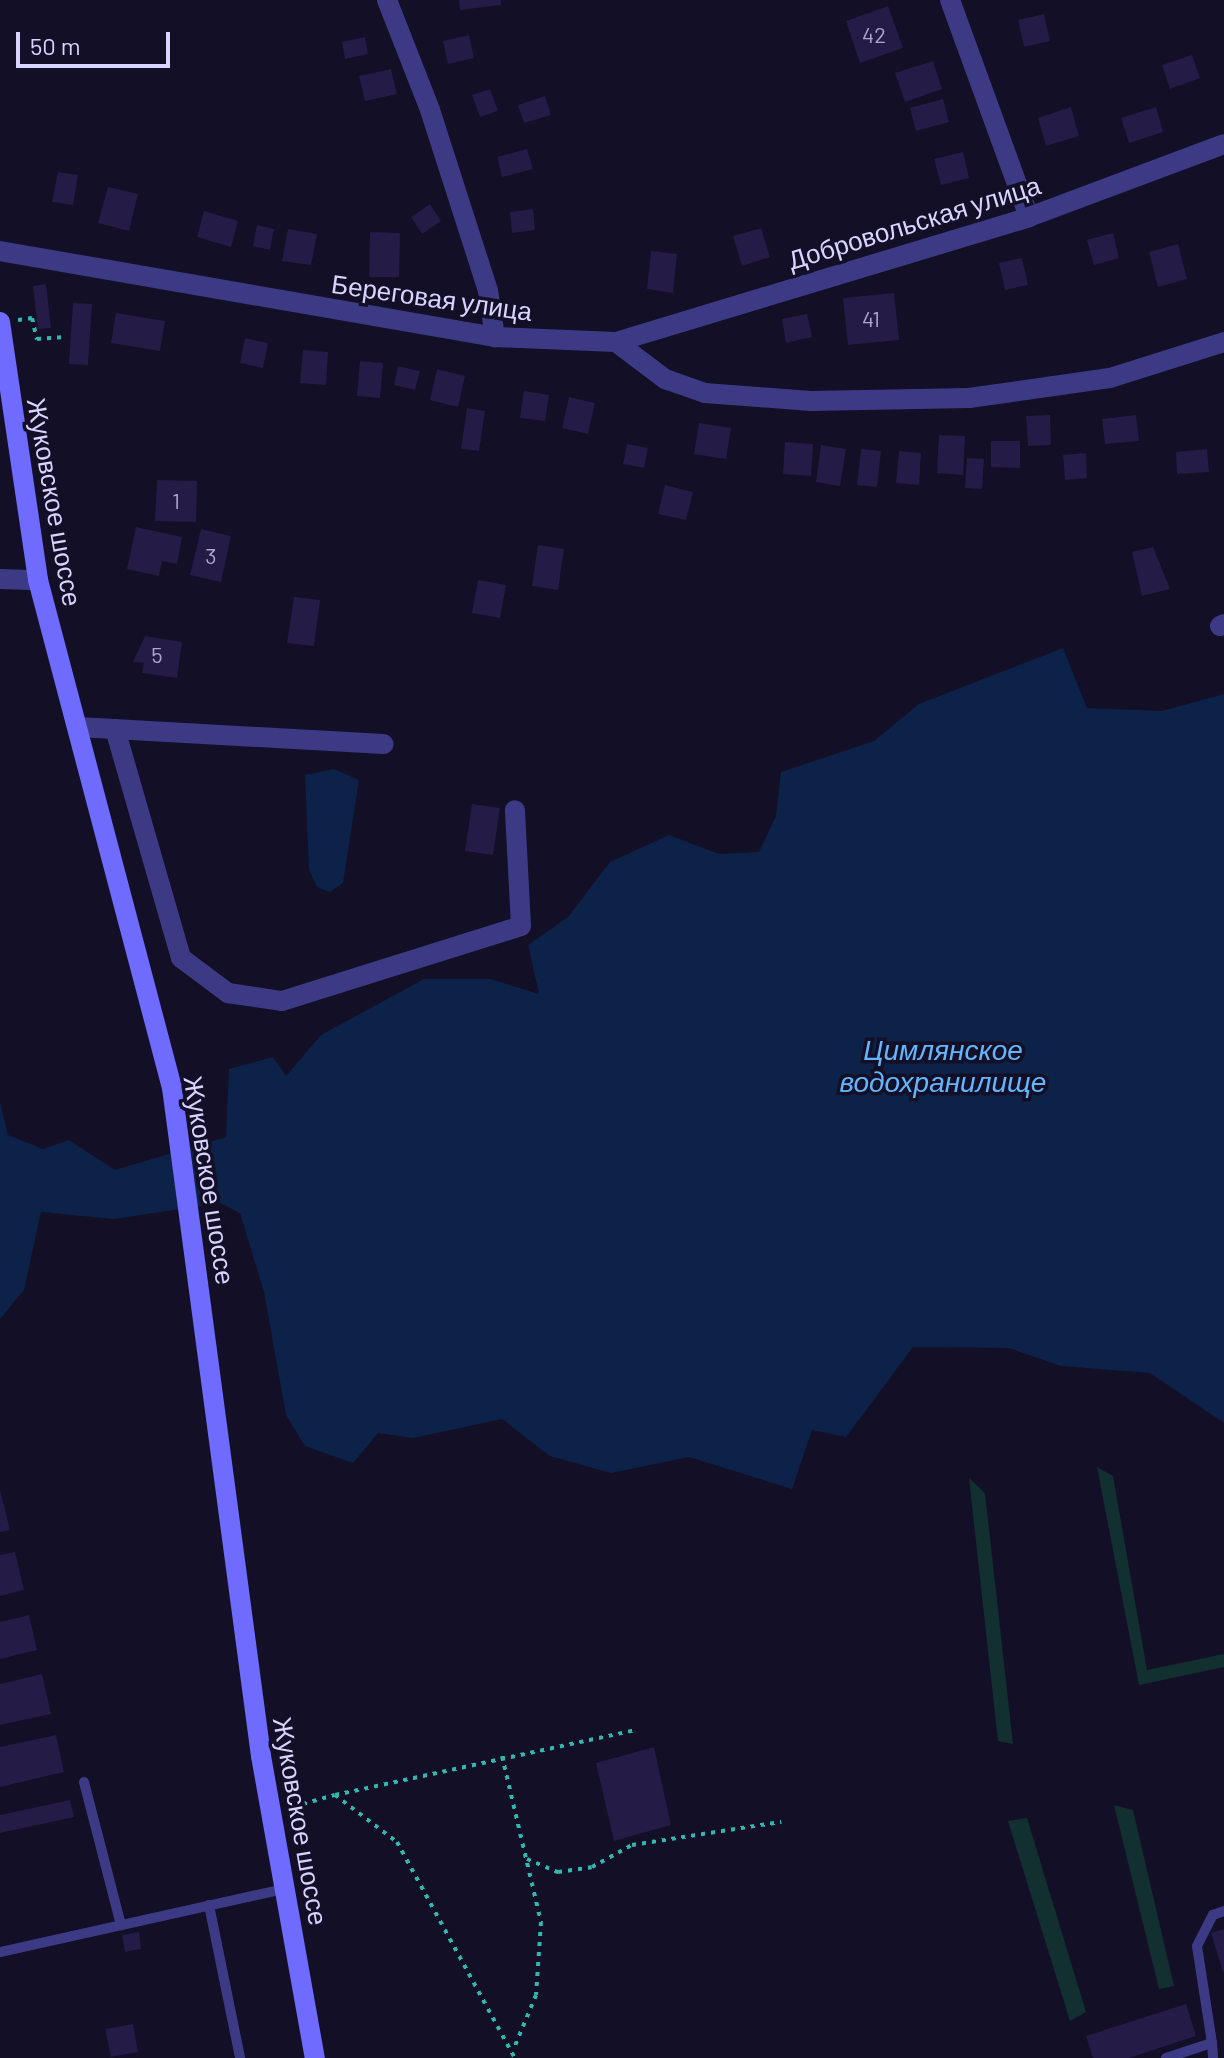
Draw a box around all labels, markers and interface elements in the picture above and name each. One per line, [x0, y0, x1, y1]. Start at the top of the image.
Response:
scale bar [20, 16, 174, 66]
house number: 42 [862, 22, 886, 48]
text: 50 m [30, 31, 81, 60]
street label: Добровольская улица [784, 169, 1044, 275]
street label: Береговая улица [330, 267, 534, 327]
house number: 41 [862, 306, 880, 332]
street label: Жуковское шоссе [21, 395, 89, 609]
house number: 1 [172, 488, 180, 514]
house number: 3 [205, 543, 217, 569]
house number: 5 [151, 642, 163, 668]
water label: Цимлянское водохранилище [840, 1032, 1046, 1098]
street label: Жуковское шоссе [178, 1073, 242, 1287]
street label: Жуковское шоссе [267, 1714, 335, 1928]

